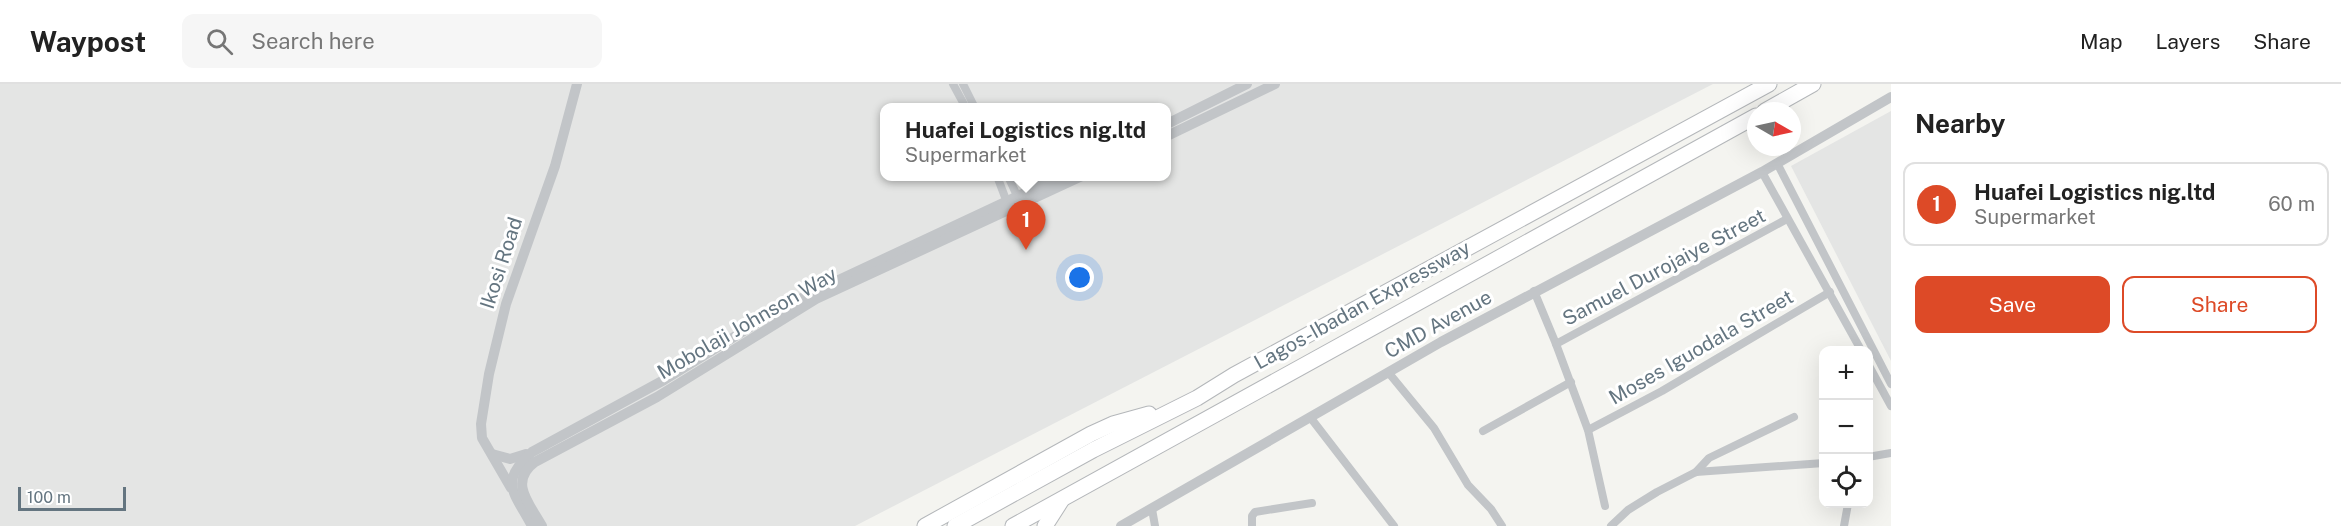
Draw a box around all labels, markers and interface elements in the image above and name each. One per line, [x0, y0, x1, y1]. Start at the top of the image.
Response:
search box [182, 14, 602, 68]
text: Waypost [30, 25, 146, 58]
icon: search [203, 25, 236, 58]
text: Search here [251, 28, 375, 54]
text: Map [2080, 29, 2123, 54]
text: Layers [2156, 29, 2220, 54]
text: Share [2253, 29, 2311, 54]
north arrow [1747, 102, 1801, 156]
popup [880, 103, 1171, 181]
text: Nearby [1915, 108, 2005, 139]
text: Huafei Logistics nig.ltd [905, 117, 1146, 143]
text: Supermarket [905, 143, 1027, 167]
text: Huafei Logistics nig.ltd [1974, 179, 2215, 205]
text: 1 [1932, 192, 1941, 216]
text: 60 m [2268, 192, 2315, 216]
pin: 1 [1006, 200, 1046, 250]
street label: Samuel Durojaiye Street [1558, 203, 1770, 331]
text: Supermarket [1974, 205, 2096, 229]
street label: Ikosi Road [475, 214, 527, 312]
street label: Lagos-Ibadan Expressway [1250, 235, 1474, 374]
street label: Mobolaji Johnson Way [653, 262, 841, 384]
your location [1065, 263, 1094, 292]
button: Save [1915, 276, 2110, 333]
button: Share [2122, 276, 2317, 333]
street label: Moses Iguodala Street [1604, 284, 1798, 410]
street label: CMD Avenue [1380, 285, 1496, 363]
map controls [1819, 346, 1873, 508]
button: + [1819, 346, 1873, 400]
button: − [1819, 400, 1873, 454]
button: locate [1819, 454, 1873, 508]
scale bar [18, 484, 126, 512]
text: 100 m [27, 488, 71, 507]

